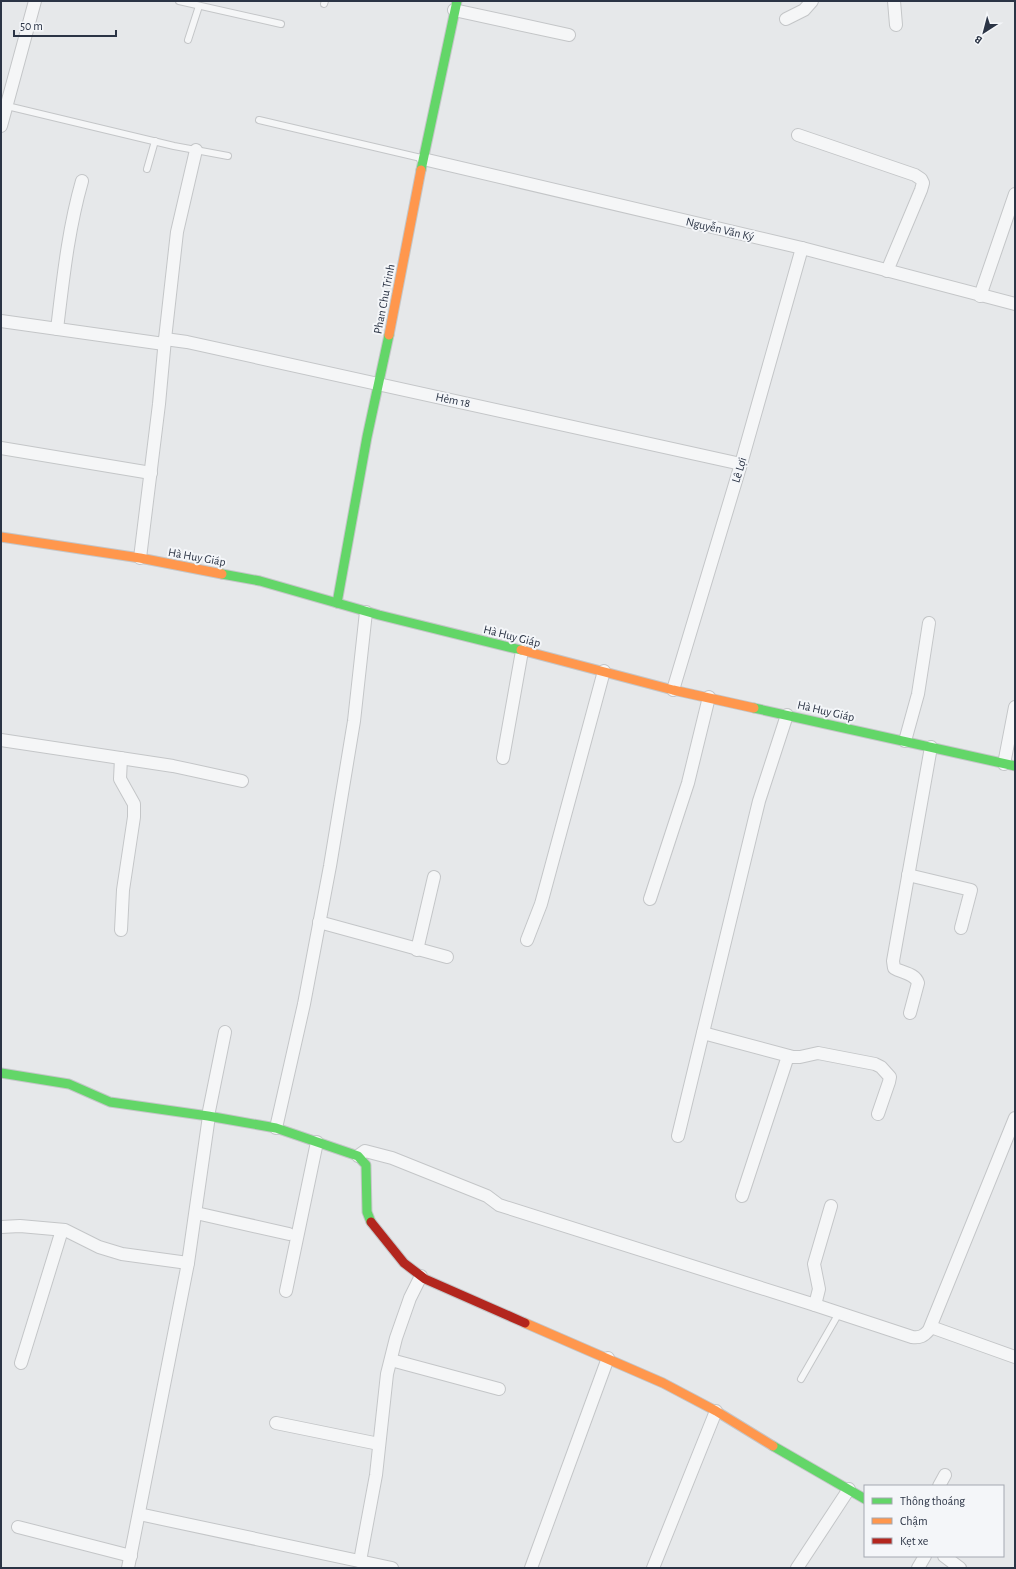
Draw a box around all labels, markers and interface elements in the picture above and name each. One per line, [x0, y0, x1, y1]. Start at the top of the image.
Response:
scale bar [14, 12, 116, 38]
north arrow [964, 12, 1004, 52]
text: 50 m [20, 20, 43, 32]
text: B [972, 33, 984, 46]
street label: Nguyễn Văn Ký [685, 214, 755, 244]
street label: Phan Chu Trinh [371, 263, 397, 335]
street label: Hẻm 18 [435, 391, 472, 410]
street label: Lê Lợi [729, 456, 749, 484]
street label: Hà Huy Giáp [167, 546, 227, 569]
street label: Hà Huy Giáp [482, 623, 542, 650]
street label: Hà Huy Giáp [796, 699, 856, 724]
legend [864, 1485, 1004, 1557]
text: Thông thoáng [900, 1495, 965, 1507]
text: Chậm [900, 1515, 928, 1527]
text: Kẹt xe [900, 1535, 928, 1547]

